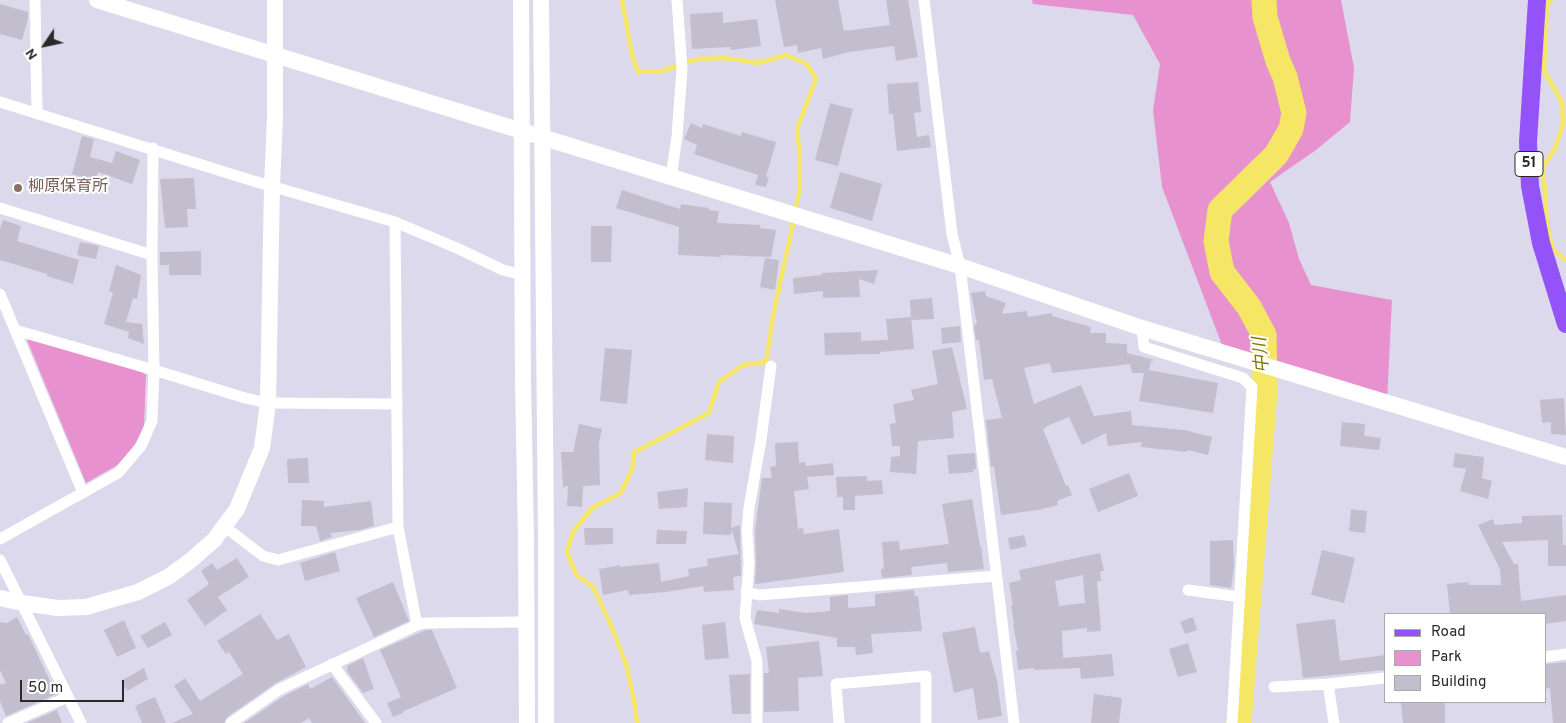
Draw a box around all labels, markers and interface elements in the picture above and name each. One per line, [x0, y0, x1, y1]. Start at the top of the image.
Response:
north arrow [20, 20, 70, 70]
text: N [22, 45, 42, 63]
road number: 51 [1515, 152, 1543, 176]
place label: 柳原保育所 [28, 178, 108, 198]
marker: 柳原保育所 [12, 182, 24, 194]
water label: 中川 [1251, 336, 1275, 374]
legend [1384, 613, 1546, 703]
text: Road [1431, 623, 1466, 642]
text: Park [1431, 648, 1462, 667]
scale bar [22, 670, 126, 702]
text: Building [1431, 673, 1486, 692]
text: 50 m [28, 679, 63, 698]

